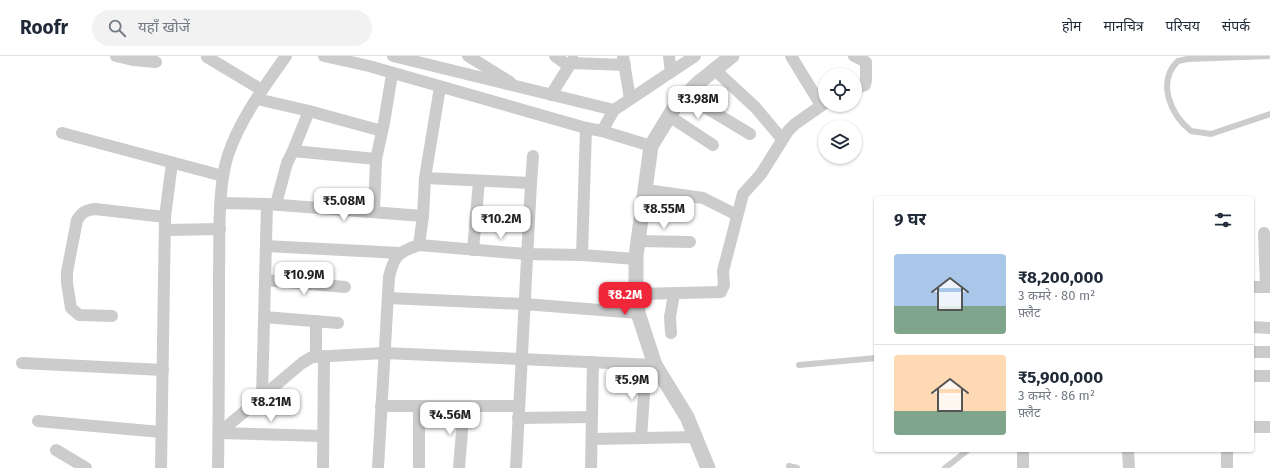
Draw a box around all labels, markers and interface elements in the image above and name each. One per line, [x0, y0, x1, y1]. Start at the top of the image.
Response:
search box [92, 10, 372, 46]
text: Roofr [20, 16, 68, 39]
icon: search [106, 17, 128, 39]
text: यहाँ खोजें [138, 18, 190, 36]
text: होम [1062, 18, 1081, 35]
text: मानचित्र [1103, 18, 1144, 35]
text: परिचय [1166, 18, 1200, 35]
text: संपर्क [1222, 18, 1250, 35]
map controls [818, 68, 862, 164]
button: locate [818, 68, 862, 112]
pin: ₹3.98M [665, 86, 731, 120]
text: ₹3.98M [677, 91, 719, 106]
button: layers [818, 120, 862, 164]
pin: ₹5.08M [311, 188, 377, 222]
text: ₹5.08M [323, 193, 365, 208]
pin: ₹8.55M [631, 196, 697, 230]
text: ₹8.55M [643, 201, 685, 216]
pin: ₹10.2M [468, 206, 534, 240]
text: 9 घर [894, 209, 926, 230]
icon: filters [1212, 209, 1234, 231]
text: ₹10.2M [481, 211, 521, 226]
pin: ₹10.9M [271, 262, 337, 296]
text: ₹10.9M [283, 267, 325, 282]
text: ₹8,200,000 [1018, 267, 1103, 288]
icon: home [926, 270, 974, 318]
pin: ₹8.2M [597, 282, 653, 316]
text: ₹8.2M [608, 287, 642, 302]
text: 3 कमरे · 80 m² [1018, 288, 1095, 303]
text: फ़्लैट [1018, 305, 1041, 320]
pin: ₹5.9M [604, 367, 660, 401]
text: ₹5,900,000 [1018, 367, 1103, 388]
icon: home [926, 371, 974, 419]
text: ₹5.9M [615, 372, 649, 387]
text: 3 कमरे · 86 m² [1018, 388, 1095, 403]
pin: ₹8.21M [238, 389, 304, 423]
text: ₹8.21M [251, 394, 291, 409]
pin: ₹4.56M [417, 402, 483, 436]
text: फ़्लैट [1018, 405, 1041, 420]
text: ₹4.56M [429, 407, 471, 422]

